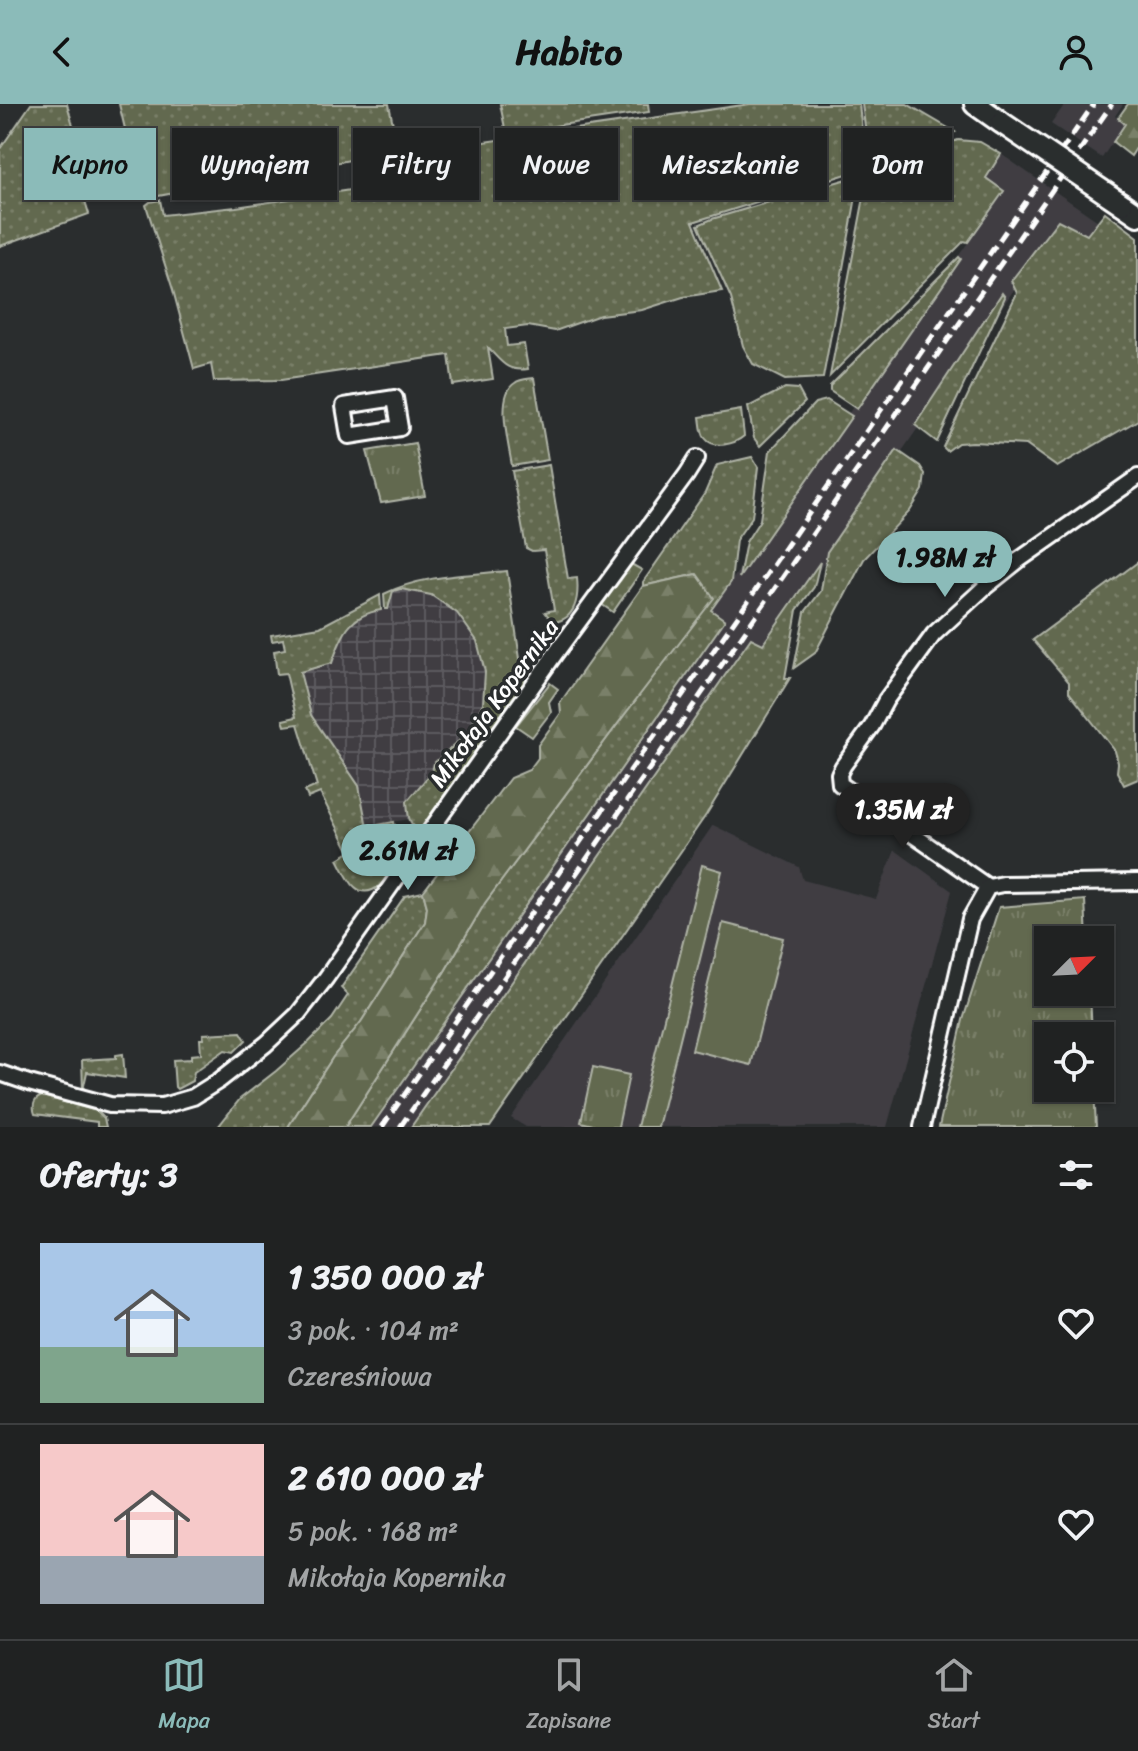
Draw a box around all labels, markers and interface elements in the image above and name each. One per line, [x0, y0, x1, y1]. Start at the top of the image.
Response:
text: Habito [516, 20, 622, 84]
icon: back [40, 30, 84, 74]
icon: person [1054, 30, 1098, 74]
chip: Kupno [24, 128, 156, 200]
chip: Wynajem [172, 128, 337, 200]
chip: Filtry [353, 128, 479, 200]
chip: Nowe [495, 128, 618, 200]
chip: Mieszkanie [634, 128, 827, 200]
chip: Dom [843, 128, 952, 200]
pin: 1.98M zł [862, 531, 1028, 599]
text: 1.98M zł [895, 534, 995, 580]
street label: Mikołaja Kopernika [418, 609, 571, 797]
pin: 1.35M zł [820, 783, 986, 851]
text: 1.35M zł [854, 786, 952, 832]
pin: 2.61M zł [325, 824, 491, 892]
text: 2.61M zł [359, 827, 457, 873]
north arrow [1034, 926, 1114, 1006]
map controls [1034, 926, 1114, 1102]
button: locate [1034, 1022, 1114, 1102]
text: Oferty: 3 [40, 1145, 178, 1205]
icon: filters [1054, 1153, 1098, 1197]
text: 1 350 000 zł [288, 1247, 482, 1307]
icon: home [104, 1275, 200, 1371]
icon: heart [1054, 1301, 1098, 1345]
text: 3 pok. · 104 m² [288, 1307, 459, 1353]
text: Czereśniowa [288, 1353, 431, 1399]
text: 2 610 000 zł [288, 1448, 481, 1508]
icon: home [104, 1476, 200, 1572]
icon: heart [1054, 1502, 1098, 1546]
text: 5 pok. · 168 m² [288, 1508, 458, 1554]
text: Mikołaja Kopernika [288, 1554, 506, 1600]
tab: Mapa [158, 1653, 210, 1740]
tab: Zapisane [526, 1653, 611, 1740]
tab: Start [927, 1653, 980, 1740]

